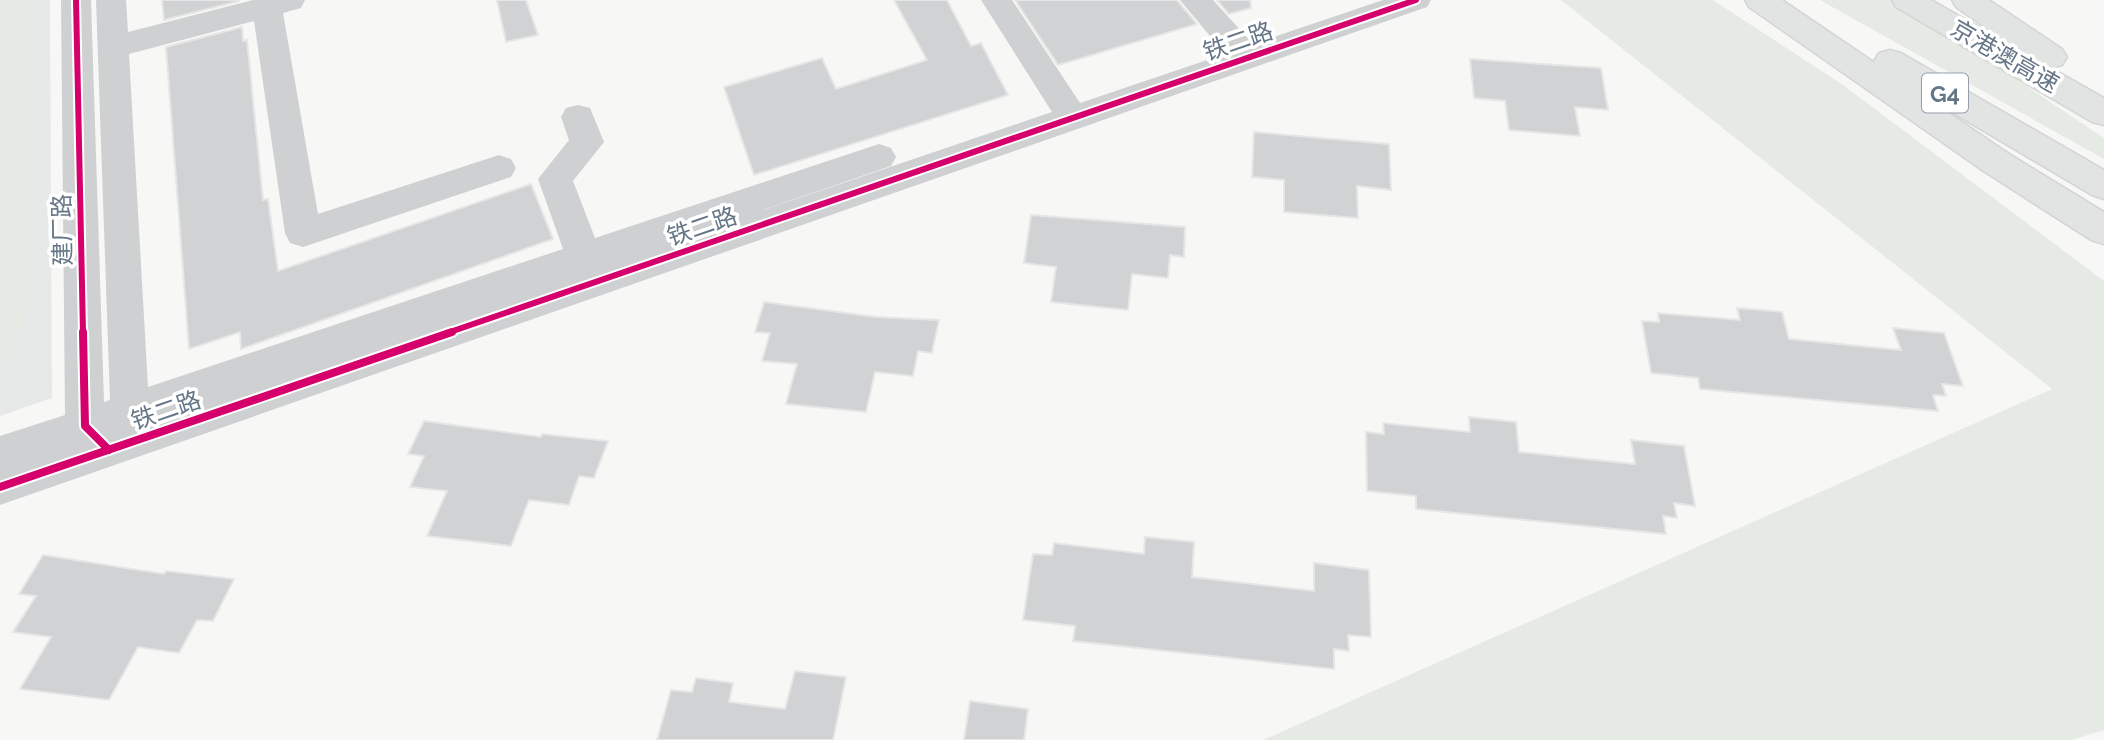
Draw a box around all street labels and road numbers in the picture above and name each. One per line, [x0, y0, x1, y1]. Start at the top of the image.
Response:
street label: 京港澳高速 [1946, 13, 2064, 99]
street label: 铁二路 [1199, 16, 1277, 66]
road number: G4 [1922, 74, 1968, 113]
street label: 建厂路 [47, 194, 77, 266]
street label: 铁二路 [663, 201, 741, 251]
street label: 铁二路 [127, 385, 205, 435]

